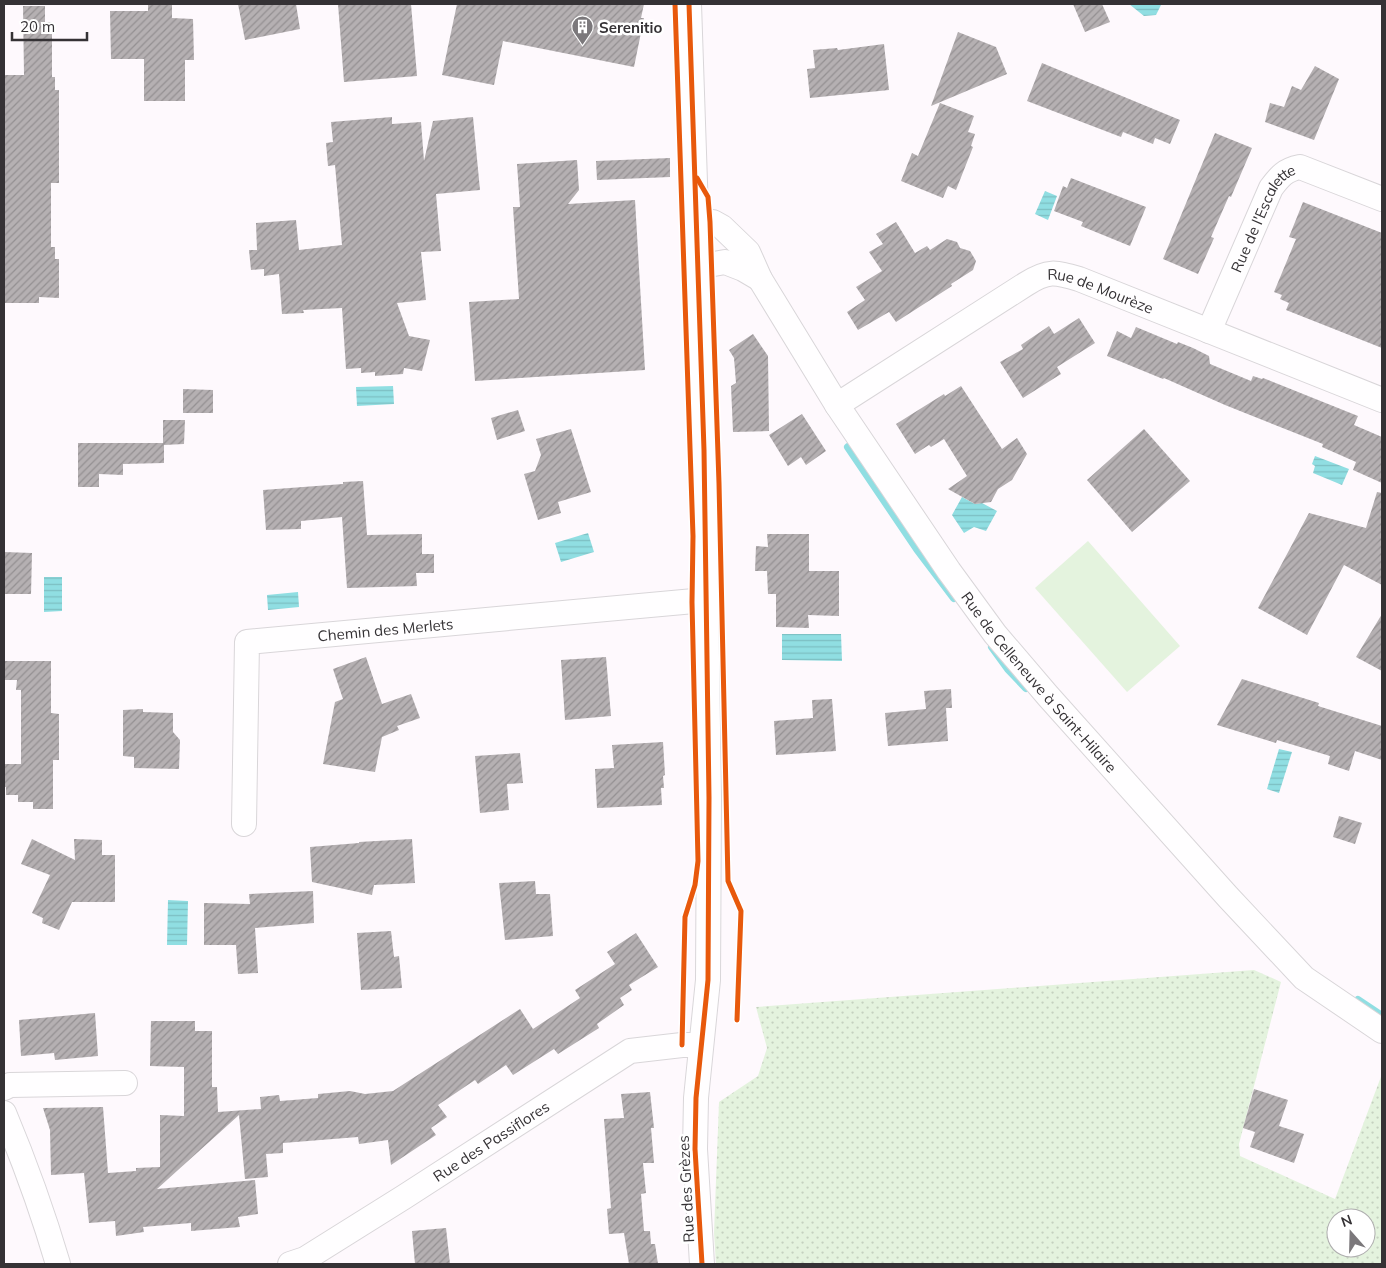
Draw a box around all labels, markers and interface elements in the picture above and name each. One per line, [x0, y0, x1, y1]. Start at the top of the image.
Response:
scale bar [12, 10, 88, 42]
building icon: Serenitio [571, 15, 595, 46]
text: 20 m [20, 17, 55, 36]
place label: Serenitio [599, 18, 662, 37]
street label: Rue de l'Escalette [1226, 159, 1298, 275]
street label: Rue de Mourèze [1047, 264, 1156, 317]
street label: Rue de Celleneuve à Saint-Hilaire [958, 588, 1121, 776]
street label: Chemin des Merlets [317, 614, 454, 645]
street label: Rue des Passiflores [429, 1096, 553, 1185]
street label: Rue des Grèzes [674, 1135, 698, 1243]
north arrow [1326, 1208, 1376, 1258]
text: N [1339, 1211, 1355, 1231]

